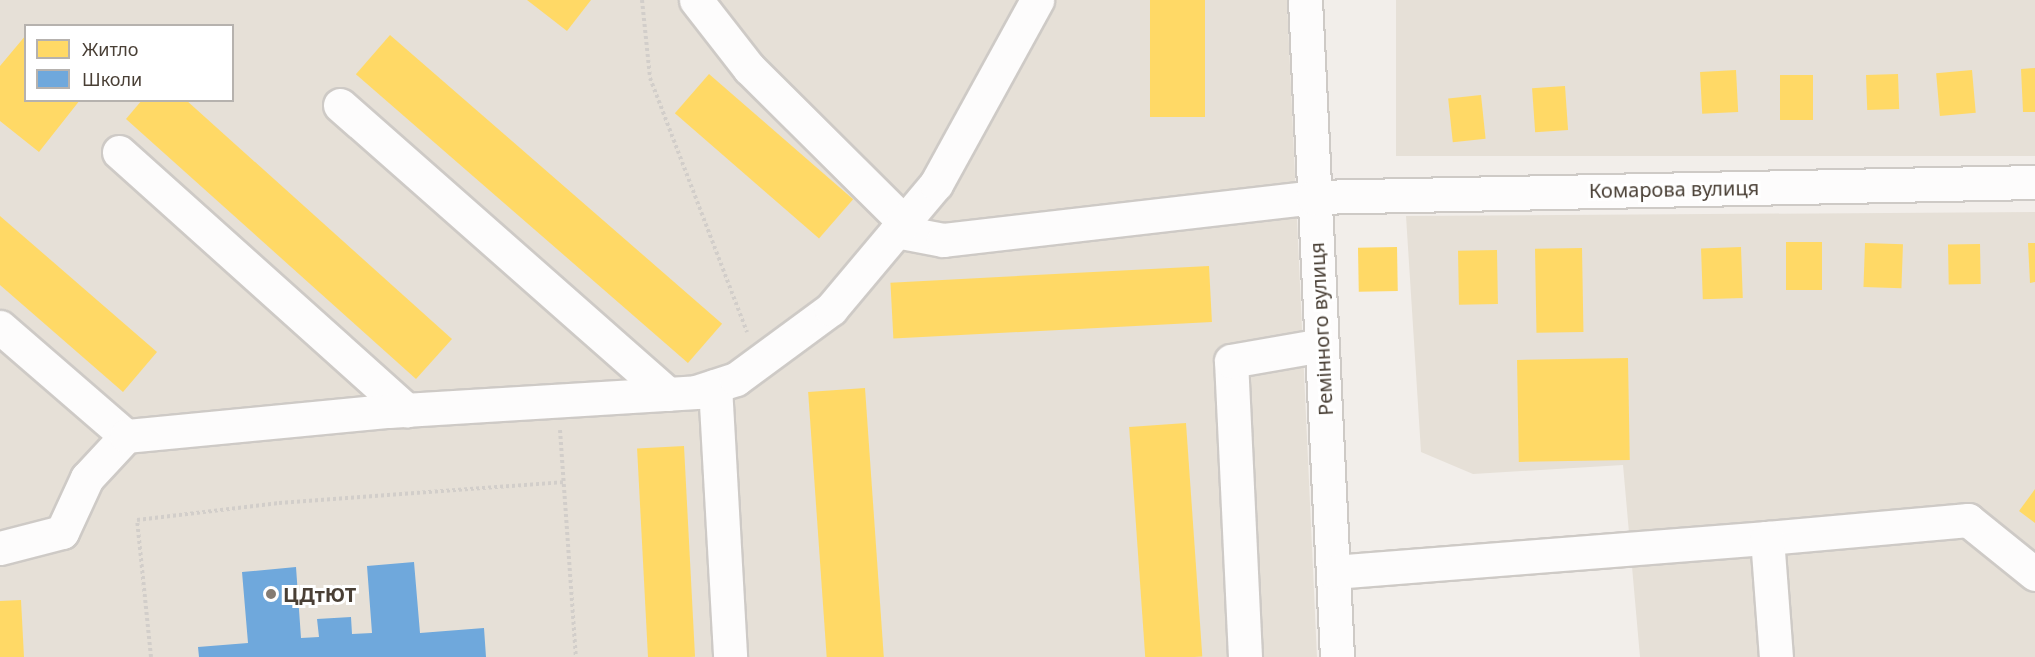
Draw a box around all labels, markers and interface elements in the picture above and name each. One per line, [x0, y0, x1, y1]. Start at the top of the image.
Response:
legend [24, 24, 234, 102]
text: Житло [82, 37, 139, 61]
text: Школи [82, 67, 142, 91]
street label: Комарова вулиця [1589, 176, 1759, 202]
street label: Ремінного вулиця [1304, 242, 1338, 416]
place label: ЦДтЮТ [283, 582, 356, 606]
marker: ЦДтЮТ [264, 587, 278, 601]

